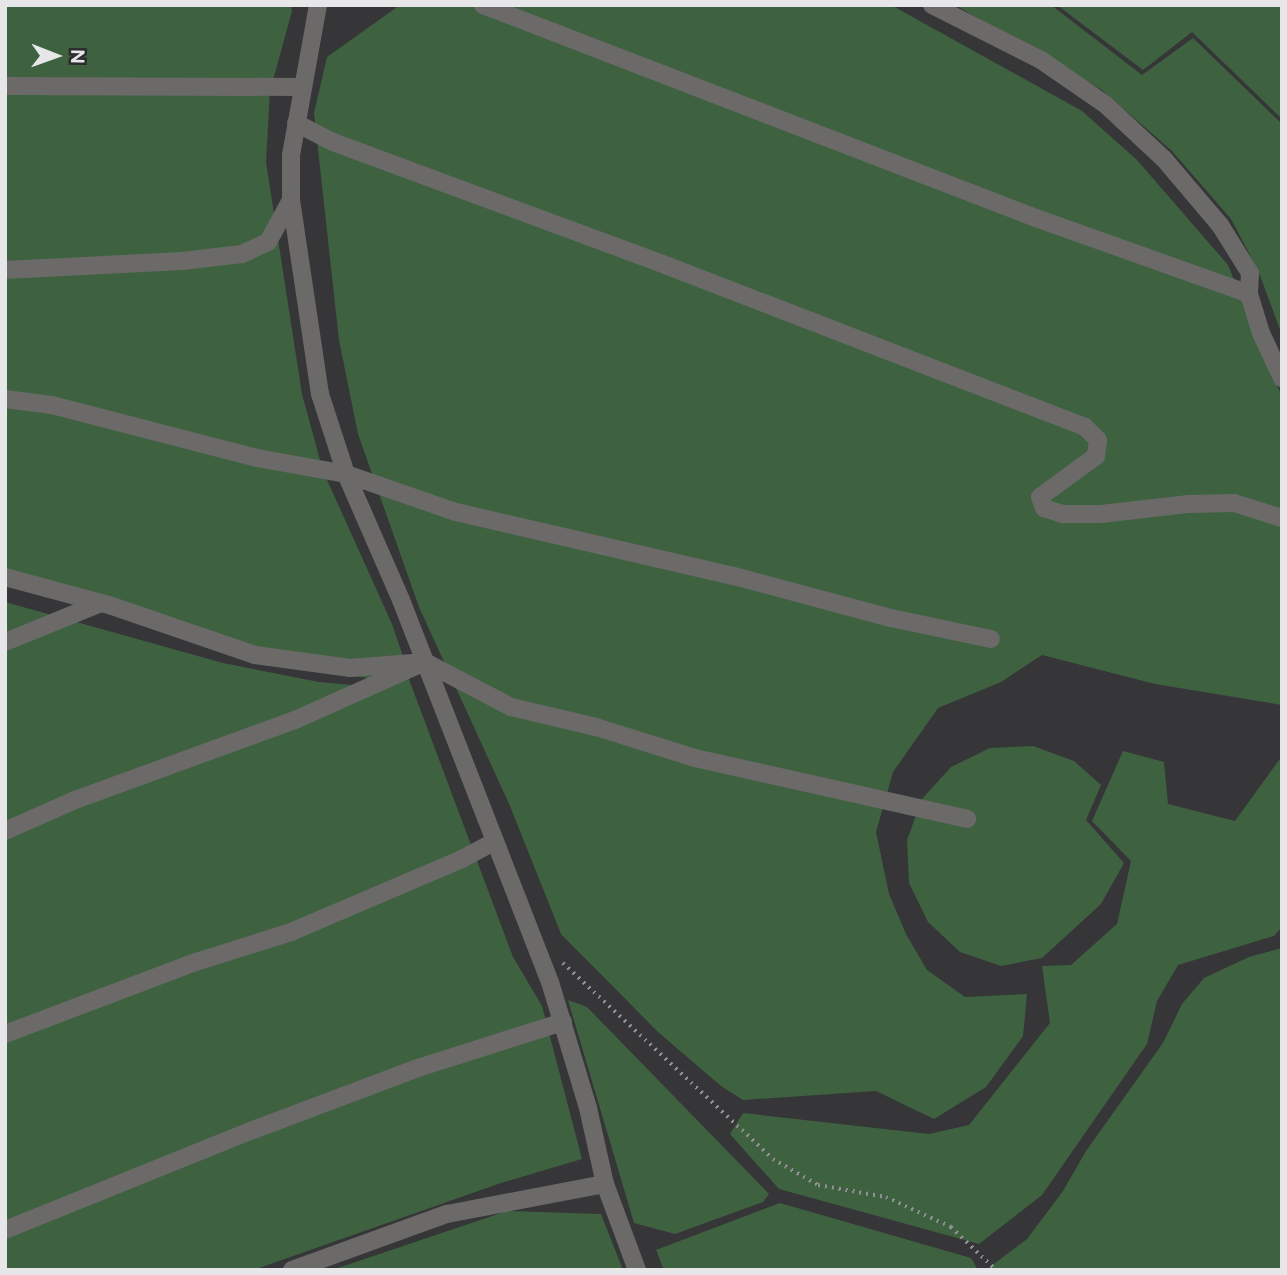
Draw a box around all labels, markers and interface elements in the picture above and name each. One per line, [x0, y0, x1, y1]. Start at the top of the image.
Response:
north arrow [21, 21, 91, 91]
text: N [66, 49, 89, 64]

